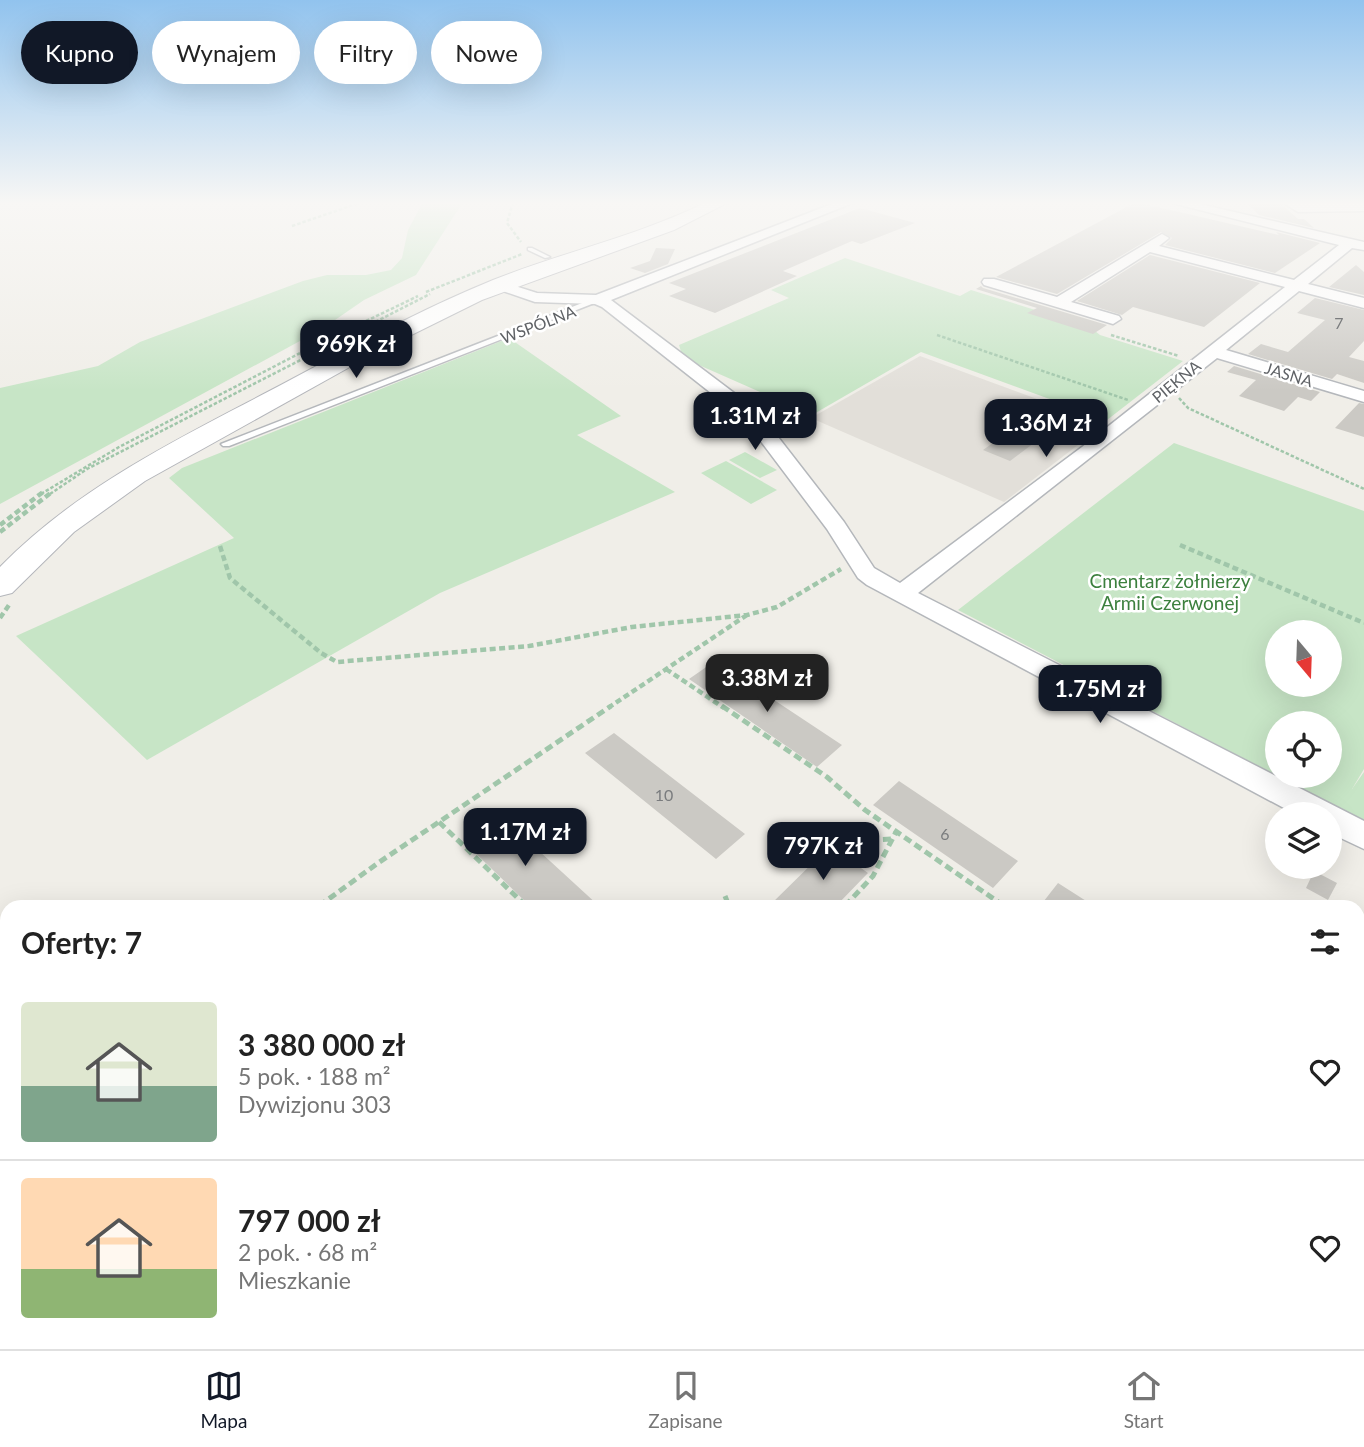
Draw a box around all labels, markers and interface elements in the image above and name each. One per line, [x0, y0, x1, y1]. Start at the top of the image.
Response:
chip: Kupno [21, 21, 138, 84]
chip: Wynajem [152, 21, 300, 84]
chip: Filtry [314, 21, 417, 84]
chip: Nowe [431, 21, 542, 84]
street label: WSPÓLNA [498, 301, 578, 347]
house number: 7 [1334, 313, 1344, 332]
pin: 969K zł [291, 320, 421, 380]
text: 969K zł [316, 329, 396, 357]
street label: PIĘKNA [1148, 356, 1204, 406]
street label: JASNA [1263, 358, 1315, 390]
pin: 1.31M zł [683, 392, 827, 452]
pin: 1.36M zł [974, 400, 1118, 459]
text: 1.31M zł [710, 401, 800, 429]
text: 1.36M zł [1001, 408, 1091, 436]
park label: Cmentarz żołnierzy Armii Czerwonej [1090, 569, 1251, 614]
north arrow [1265, 620, 1342, 696]
map controls [1265, 620, 1342, 879]
pin: 3.38M zł [695, 654, 839, 714]
text: 3.38M zł [722, 663, 812, 691]
pin: 1.75M zł [1028, 666, 1172, 725]
text: 1.75M zł [1055, 674, 1145, 702]
button: locate [1265, 711, 1342, 788]
house number: 10 [655, 785, 673, 804]
button: layers [1265, 802, 1342, 879]
pin: 1.17M zł [453, 808, 597, 868]
text: 1.17M zł [480, 817, 570, 845]
pin: 797K zł [758, 822, 888, 882]
house number: 6 [940, 824, 950, 843]
text: 797K zł [783, 831, 863, 859]
icon: filters [1306, 923, 1344, 961]
text: Oferty: 7 [21, 924, 142, 960]
text: 3 380 000 zł [238, 1026, 405, 1062]
icon: home [77, 1030, 161, 1114]
icon: heart [1306, 1053, 1344, 1091]
text: 5 pok. · 188 m² [238, 1062, 391, 1090]
text: Dywizjonu 303 [238, 1090, 391, 1118]
text: 797 000 zł [238, 1202, 381, 1238]
icon: home [77, 1206, 161, 1290]
icon: heart [1306, 1229, 1344, 1267]
text: 2 pok. · 68 m² [238, 1238, 377, 1266]
text: Mieszkanie [238, 1266, 351, 1294]
tab: Mapa [200, 1367, 247, 1432]
tab: Zapisane [648, 1367, 723, 1432]
tab: Start [1124, 1367, 1164, 1432]

